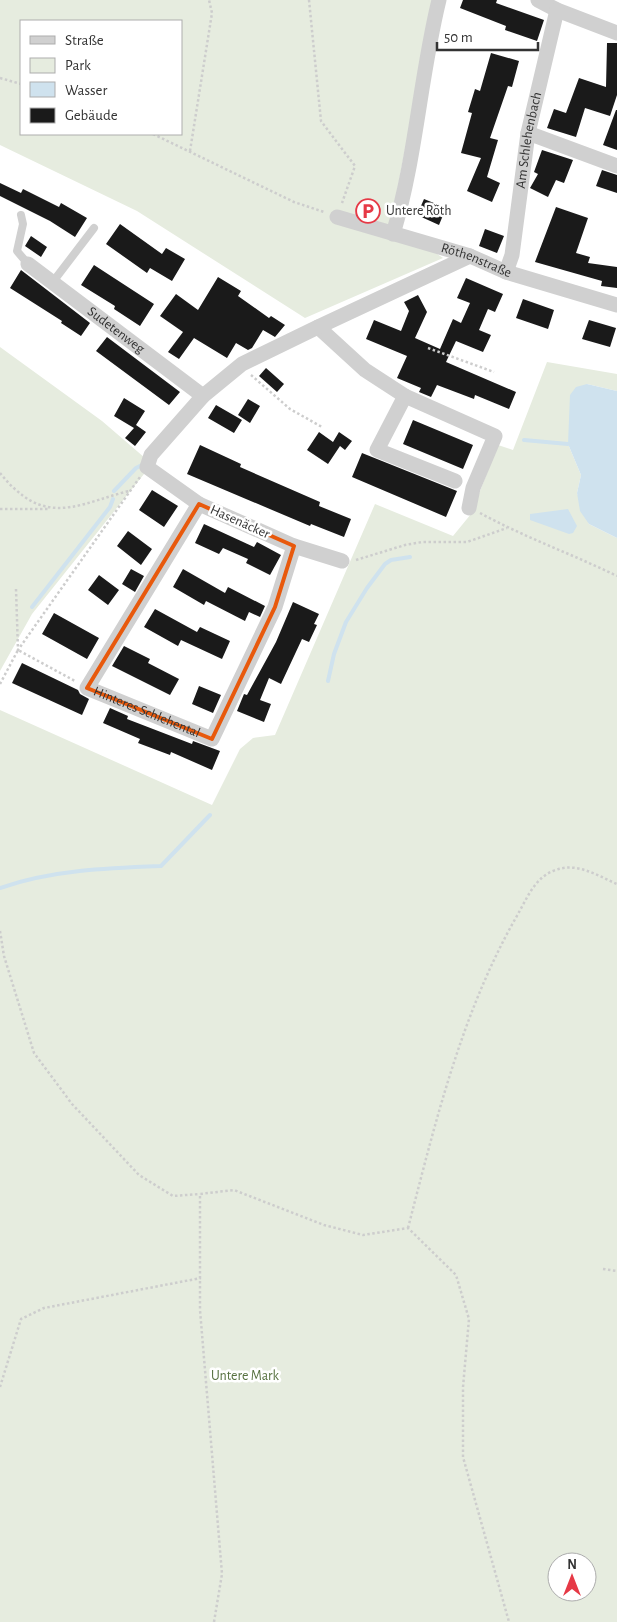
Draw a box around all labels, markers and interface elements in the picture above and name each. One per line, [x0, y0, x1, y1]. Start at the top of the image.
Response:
legend [20, 20, 182, 135]
scale bar [437, 20, 538, 52]
text: 50 m [444, 30, 473, 45]
text: Straße [65, 33, 104, 48]
text: Park [65, 58, 91, 73]
text: Wasser [65, 83, 108, 98]
street label: Am Schlehenbach [514, 91, 544, 189]
text: Gebäude [65, 108, 118, 123]
parking icon: Untere Röth [355, 198, 381, 224]
place label: Untere Röth [386, 204, 452, 218]
street label: Röthenstraße [439, 241, 513, 280]
street label: Sudetenweg [85, 304, 147, 356]
street label: Hasenäcker [208, 503, 272, 542]
street label: Hinteres Schlehental [91, 684, 202, 740]
park label: Untere Mark [211, 1369, 280, 1383]
north arrow [547, 1552, 597, 1602]
text: N [567, 1558, 577, 1572]

